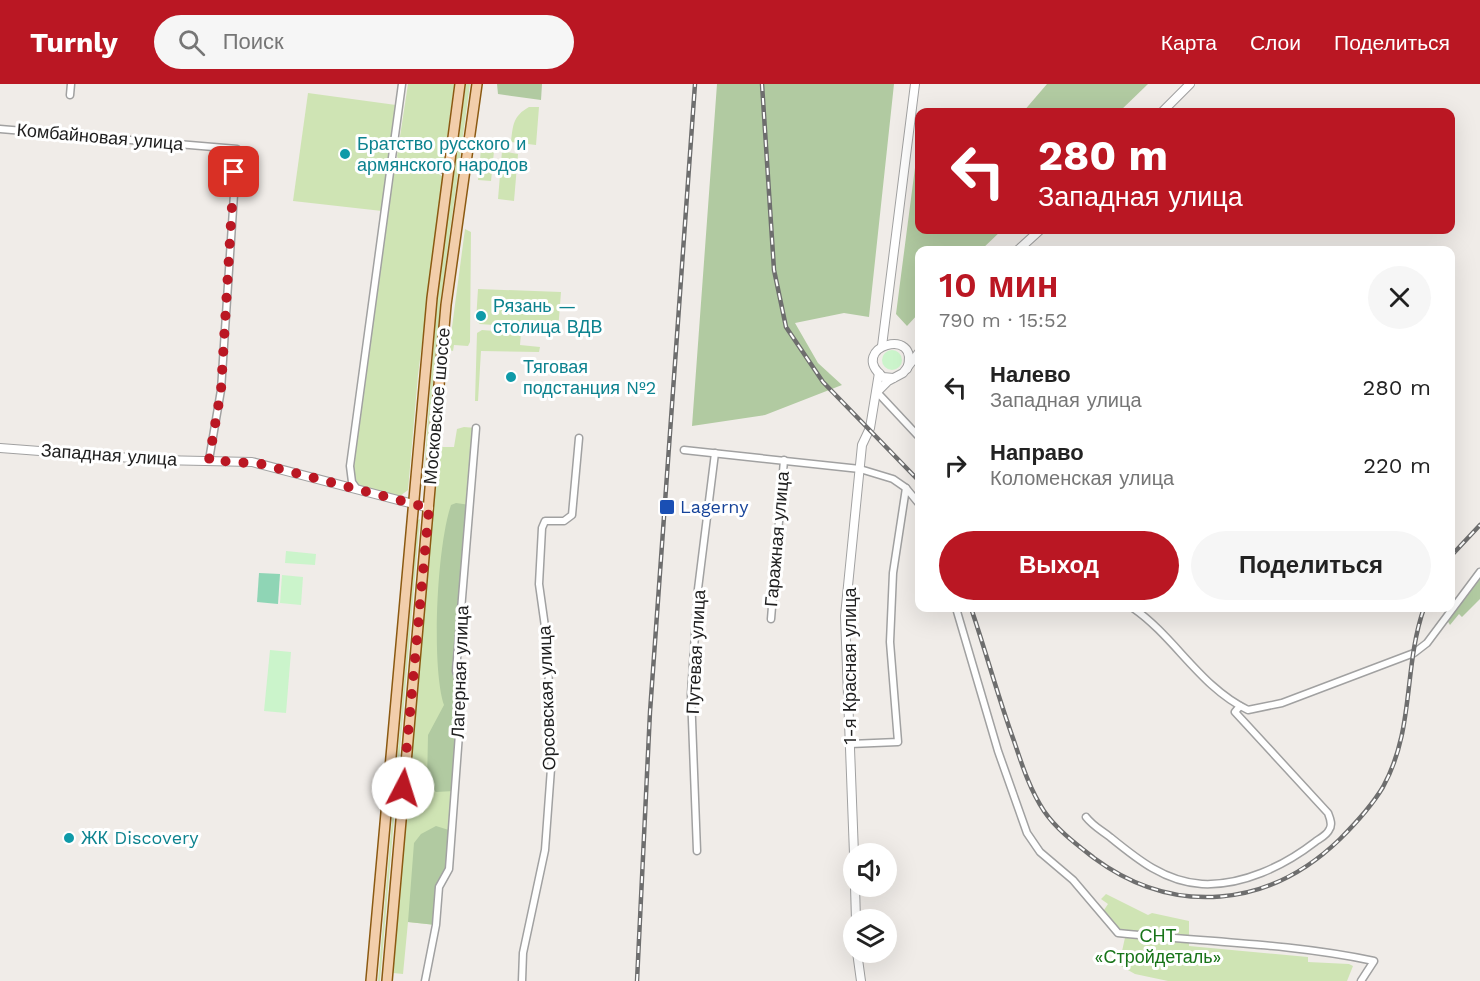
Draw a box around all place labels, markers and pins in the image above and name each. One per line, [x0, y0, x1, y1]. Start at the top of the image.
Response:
place label: Братство русского и армянского народов [357, 133, 528, 175]
pin [208, 146, 259, 197]
marker: Братство русского и армянского народов [338, 147, 352, 161]
place label: Рязань — столица ВДВ [493, 295, 602, 337]
marker: Рязань — столица ВДВ [474, 309, 488, 323]
place label: Тяговая подстанция №2 [523, 356, 656, 398]
marker: Тяговая подстанция №2 [504, 370, 518, 384]
place label: Lagerny [680, 496, 749, 517]
marker: Lagerny [658, 498, 676, 516]
place label: ЖК Discovery [81, 827, 199, 848]
marker: ЖК Discovery [62, 831, 76, 845]

